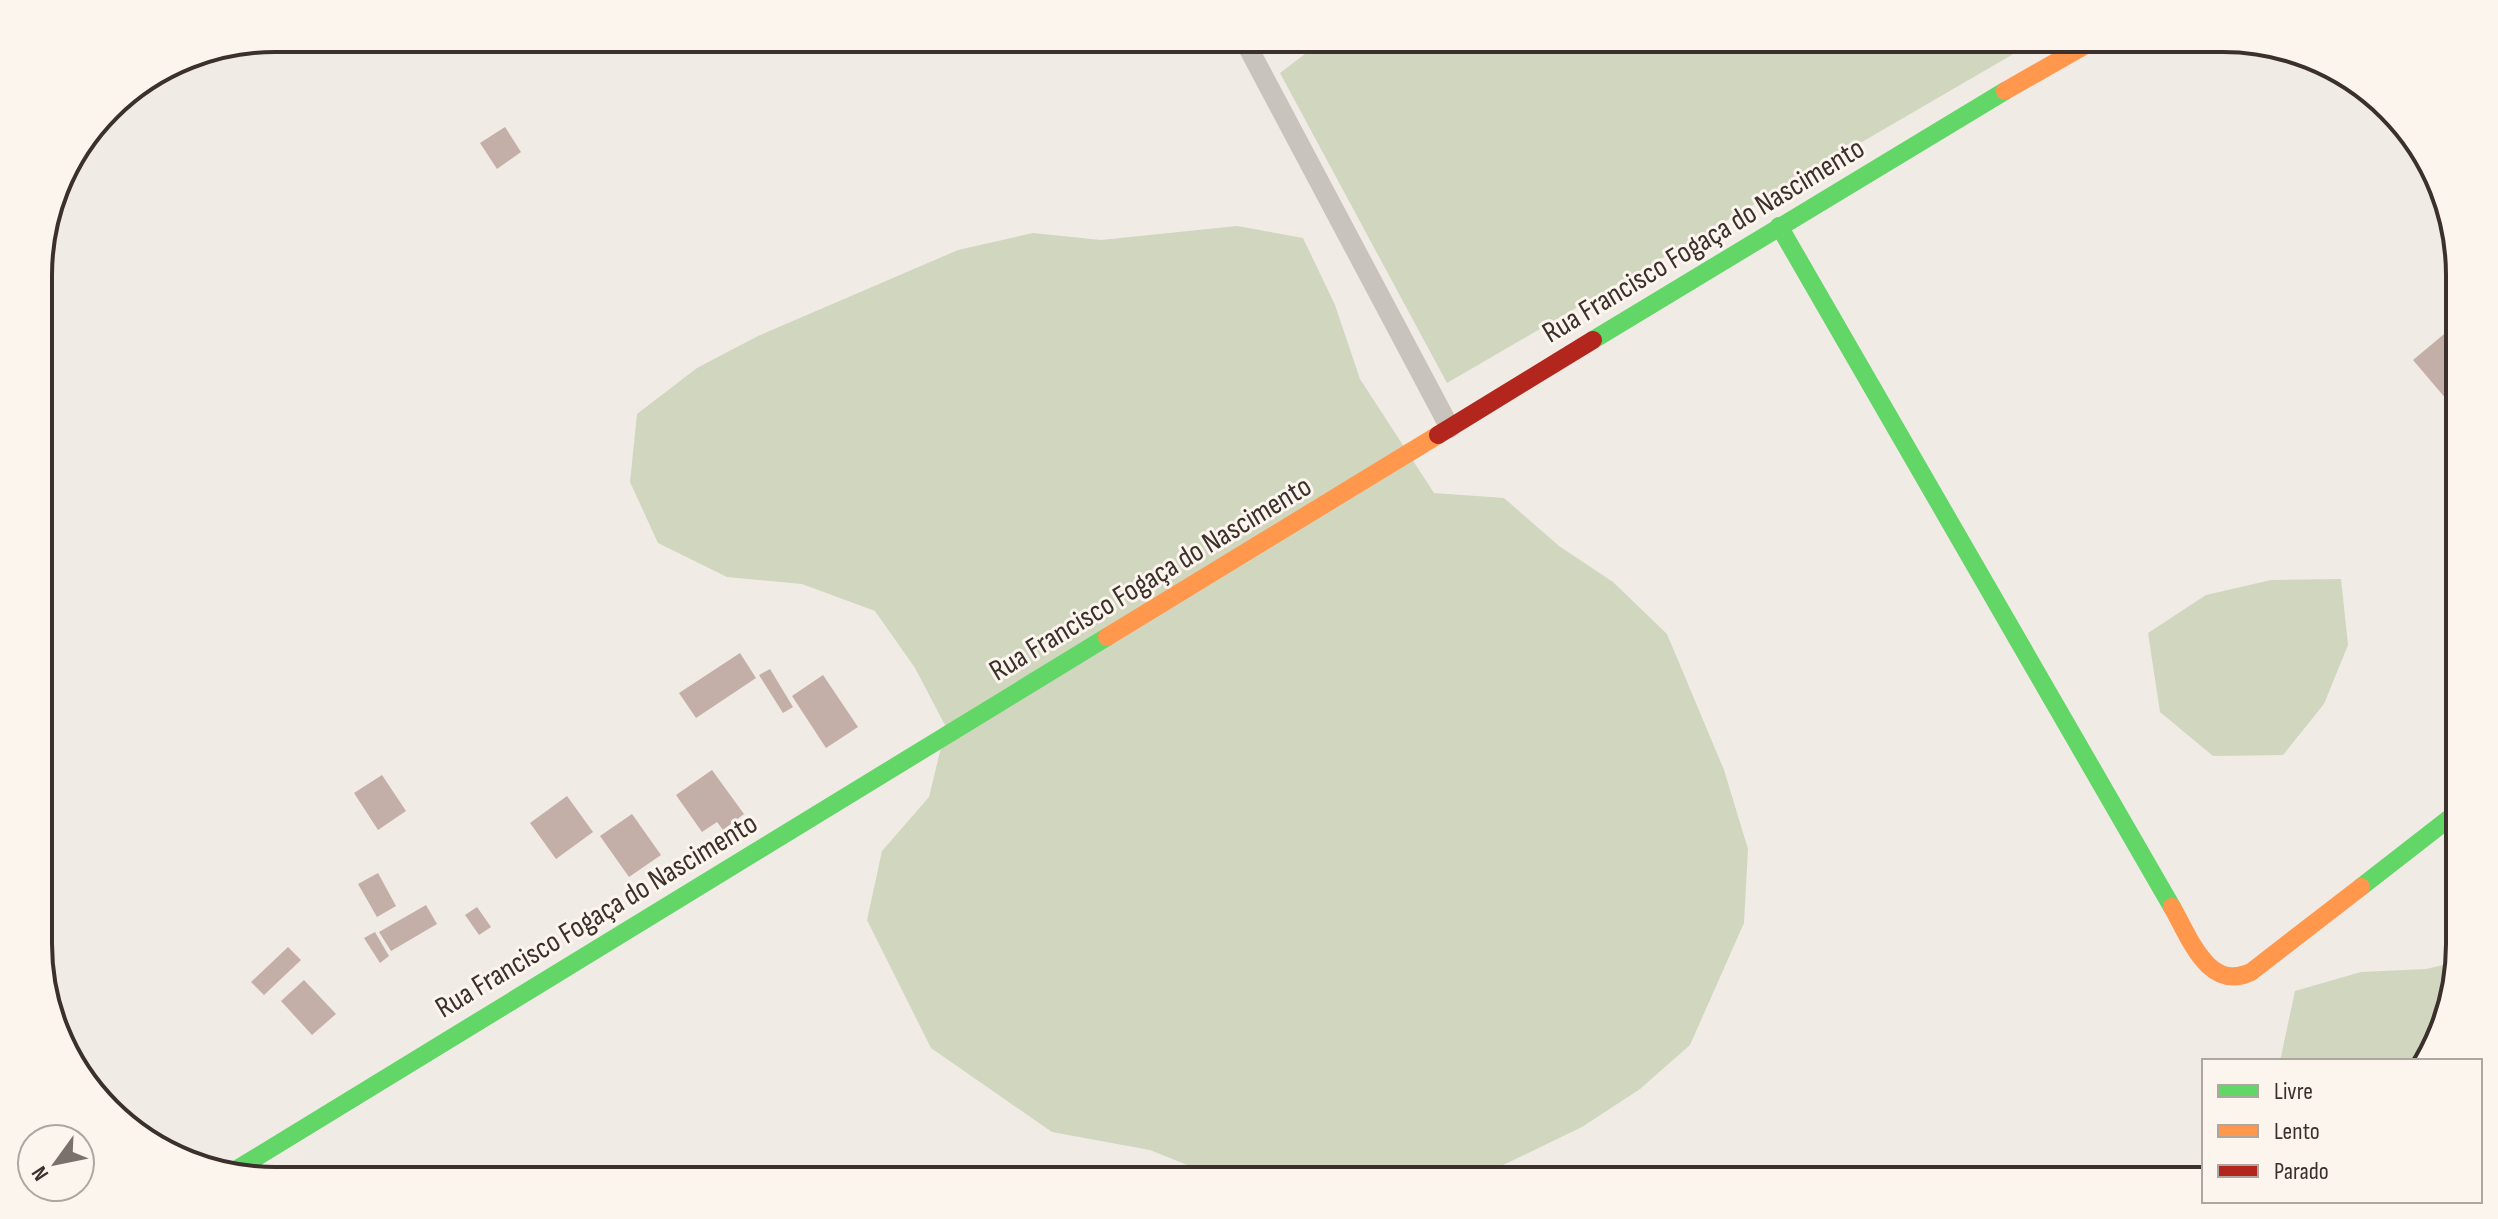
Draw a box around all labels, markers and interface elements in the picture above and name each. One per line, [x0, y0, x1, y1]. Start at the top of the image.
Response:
street label: Rua Francisco Fogaça do Nascimento [1536, 130, 1871, 351]
street label: Rua Francisco Fogaça do Nascimento [983, 468, 1318, 689]
street label: Rua Francisco Fogaça do Nascimento [429, 805, 764, 1026]
legend [2202, 1059, 2482, 1203]
text: Livre [2274, 1077, 2313, 1106]
text: Lento [2274, 1117, 2320, 1146]
north arrow [16, 1123, 96, 1203]
text: Parado [2274, 1157, 2329, 1186]
text: N [26, 1161, 55, 1185]

